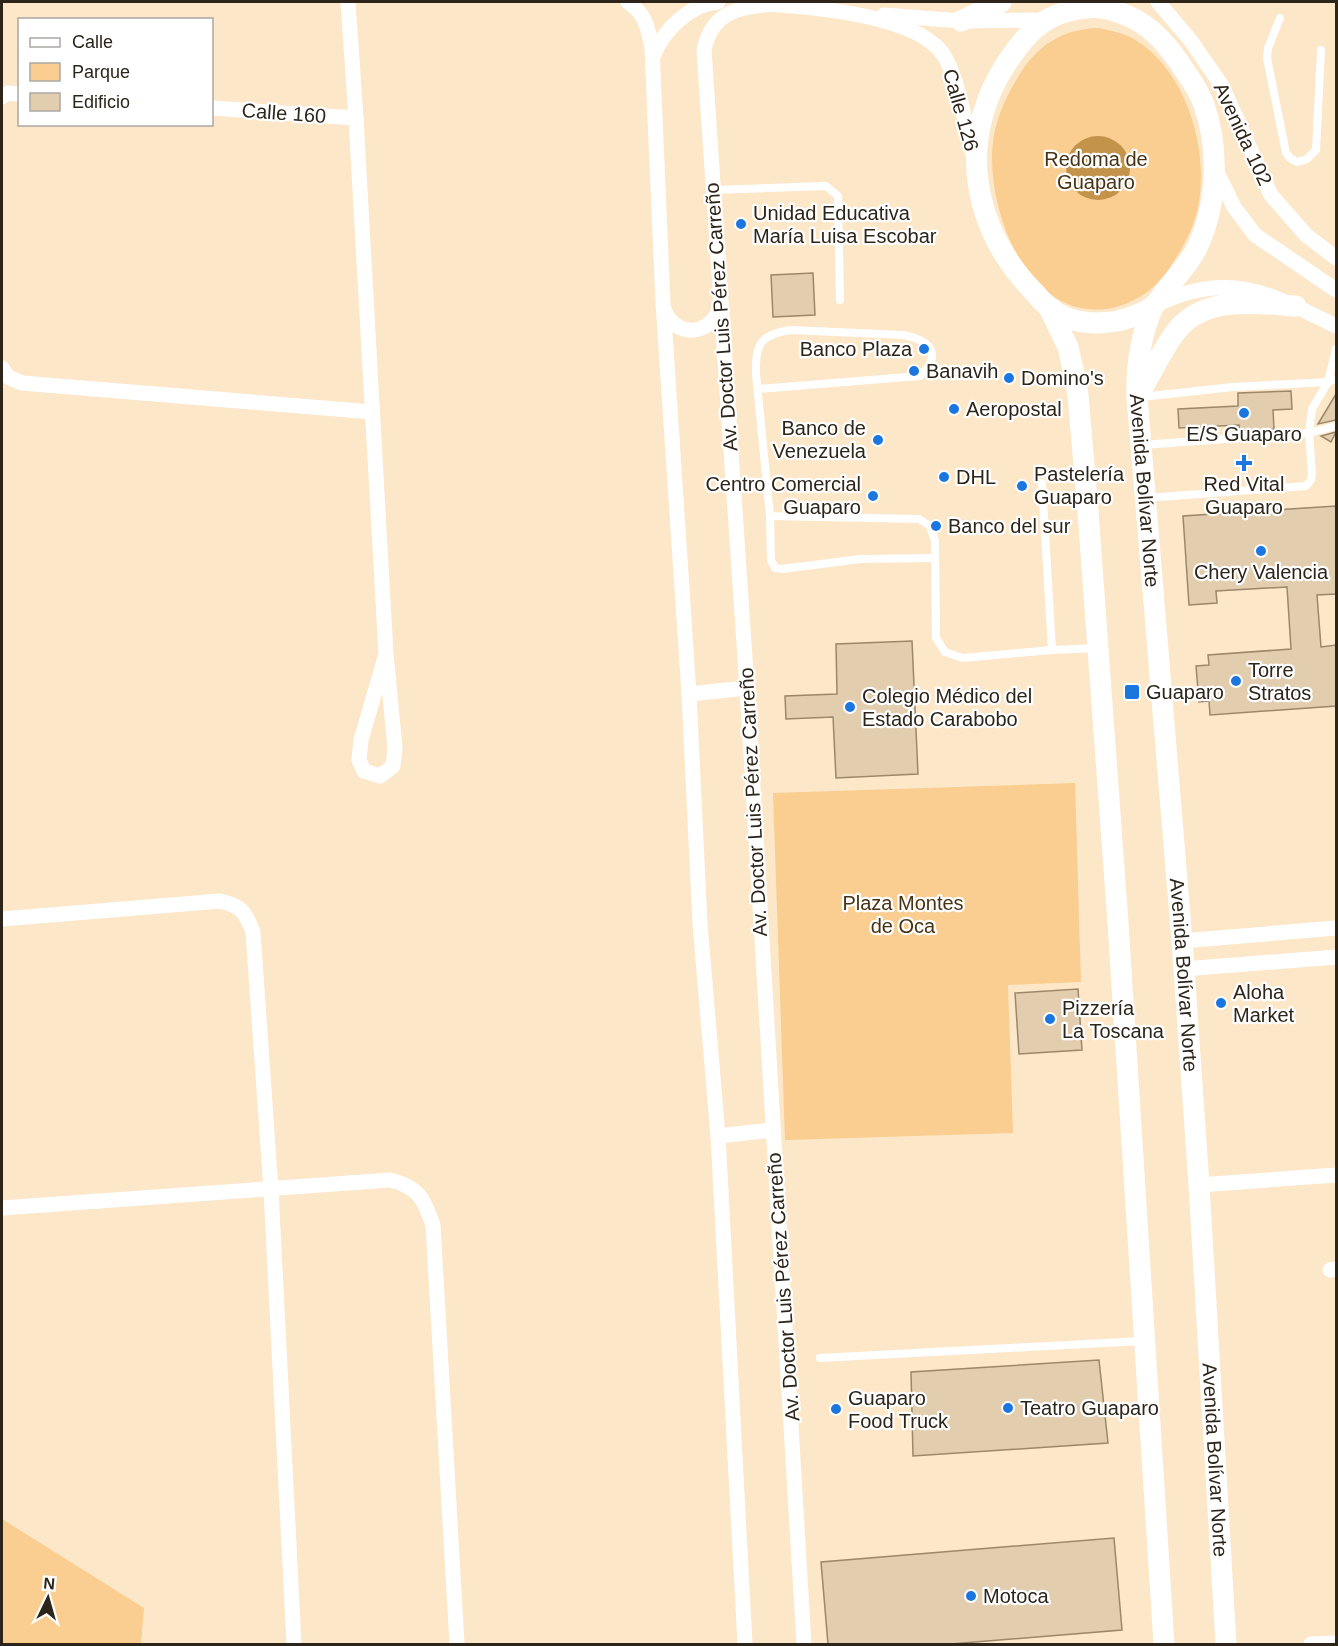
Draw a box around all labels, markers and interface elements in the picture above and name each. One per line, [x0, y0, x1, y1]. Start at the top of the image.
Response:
legend [18, 18, 213, 126]
text: Calle [72, 32, 113, 52]
text: Parque [72, 62, 130, 82]
street label: Calle 126 [939, 66, 983, 154]
street label: Avenida 102 [1210, 79, 1276, 189]
text: Edificio [72, 92, 130, 112]
street label: Calle 160 [241, 99, 327, 127]
park label: Redoma de Guaparo [1044, 148, 1148, 193]
street label: Av. Doctor Luis Pérez Carreño [701, 182, 741, 452]
place label: Unidad Educativa María Luisa Escobar [753, 202, 937, 247]
marker: Unidad Educativa María Luisa Escobar [734, 217, 748, 231]
place label: Banco Plaza [800, 338, 913, 360]
marker: Banco Plaza [917, 342, 931, 356]
place label: Banavih [926, 360, 998, 382]
marker: Banavih [907, 364, 921, 378]
place label: Domino's [1021, 367, 1104, 389]
marker: Domino's [1002, 371, 1016, 385]
street label: Avenida Bolívar Norte [1126, 393, 1164, 588]
place label: Aeropostal [966, 398, 1062, 420]
marker: Aeropostal [947, 402, 961, 416]
marker: E/S Guaparo [1237, 406, 1251, 420]
place label: Banco de Venezuela [773, 417, 867, 462]
place label: E/S Guaparo [1186, 423, 1302, 445]
marker: Banco de Venezuela [871, 433, 885, 447]
marker: Red Vital Guaparo [1237, 456, 1251, 470]
place label: Pastelería Guaparo [1034, 463, 1125, 508]
place label: DHL [956, 466, 996, 488]
marker: DHL [937, 470, 951, 484]
place label: Centro Comercial Guaparo [705, 473, 861, 518]
place label: Red Vital Guaparo [1204, 473, 1284, 518]
marker: Pastelería Guaparo [1015, 479, 1029, 493]
marker: Centro Comercial Guaparo [866, 489, 880, 503]
place label: Banco del sur [948, 515, 1071, 537]
marker: Banco del sur [929, 519, 943, 533]
marker: Chery Valencia [1254, 544, 1268, 558]
place label: Chery Valencia [1194, 561, 1329, 583]
place label: Torre Stratos [1248, 659, 1311, 704]
street label: Av. Doctor Luis Pérez Carreño [735, 667, 771, 937]
marker: Torre Stratos [1229, 674, 1243, 688]
place label: Guaparo [1146, 681, 1224, 703]
marker: Guaparo [1123, 683, 1141, 701]
place label: Colegio Médico del Estado Carabobo [862, 685, 1032, 730]
marker: Colegio Médico del Estado Carabobo [843, 700, 857, 714]
street label: Avenida Bolívar Norte [1166, 877, 1202, 1073]
park label: Plaza Montes de Oca [842, 892, 964, 937]
place label: Aloha Market [1233, 981, 1295, 1026]
marker: Aloha Market [1214, 996, 1228, 1010]
place label: Pizzería La Toscana [1062, 997, 1165, 1042]
marker: Pizzería La Toscana [1043, 1012, 1057, 1026]
street label: Av. Doctor Luis Pérez Carreño [763, 1152, 803, 1422]
street label: Avenida Bolívar Norte [1198, 1362, 1232, 1558]
place label: Guaparo Food Truck [848, 1387, 949, 1432]
place label: Teatro Guaparo [1020, 1397, 1159, 1419]
marker: Teatro Guaparo [1001, 1401, 1015, 1415]
marker: Guaparo Food Truck [829, 1402, 843, 1416]
north arrow [18, 1568, 78, 1628]
text: N [43, 1575, 56, 1593]
place label: Motoca [983, 1585, 1049, 1607]
marker: Motoca [964, 1589, 978, 1603]

